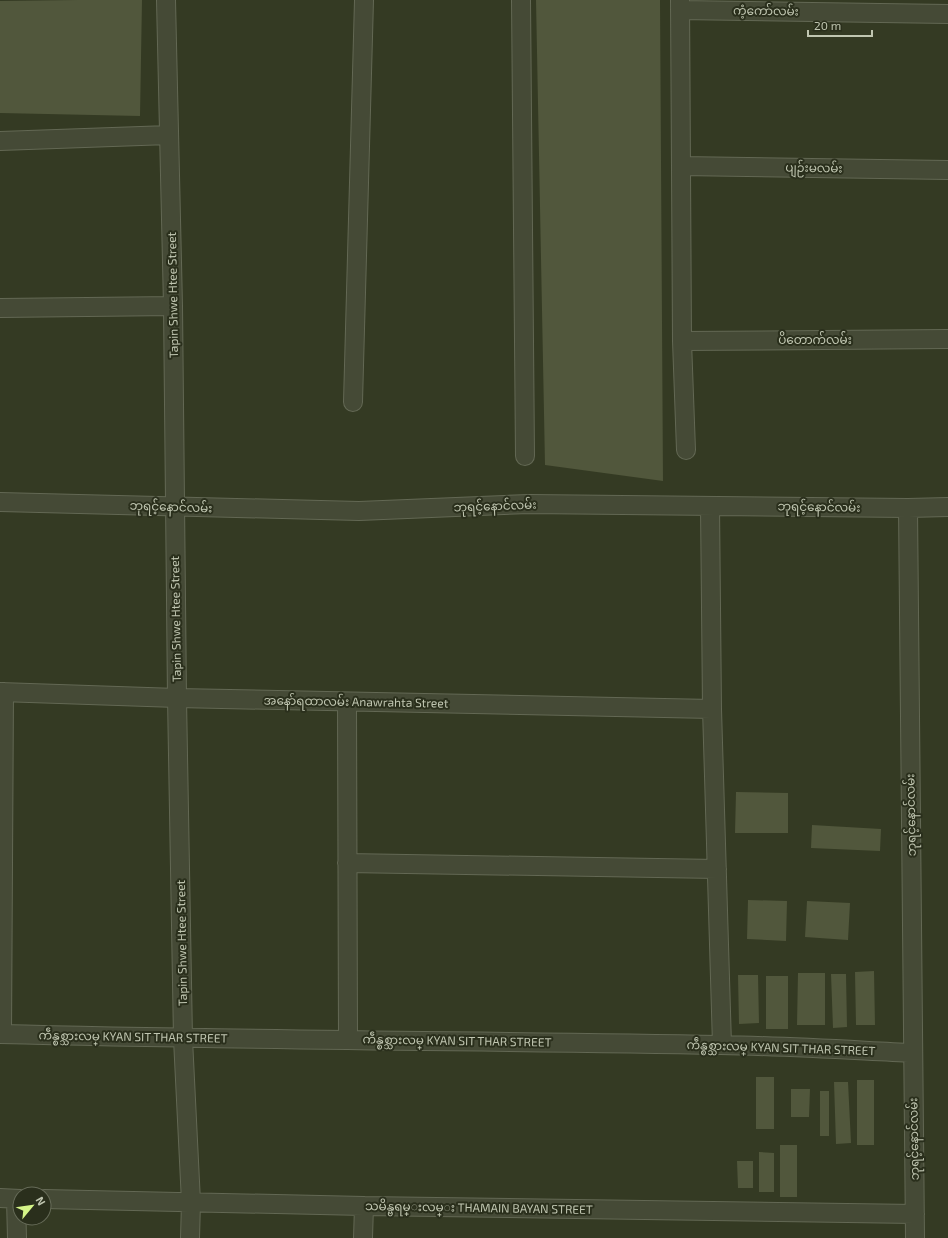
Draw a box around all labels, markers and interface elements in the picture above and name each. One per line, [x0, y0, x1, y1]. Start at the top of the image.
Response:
street label: ကံ့ကော်လမ်း [733, 1, 799, 20]
scale bar [808, 12, 872, 38]
text: 20 m [814, 18, 841, 32]
street label: ပျဉ်းမလမ်း [785, 159, 843, 178]
street label: Tapin Shwe Htee Street [164, 231, 180, 358]
street label: ပိတောက်လမ်း [778, 331, 852, 346]
street label: ဘုရင့်နောင်လမ်း [453, 496, 537, 517]
street label: ဘုရင့်နောင်လမ်း [129, 497, 213, 518]
street label: ဘုရင့်နောင်လမ်း [777, 497, 861, 518]
street label: Tapin Shwe Htee Street [167, 555, 183, 682]
street label: အနော်ရထာလမ်း Anawrahta Street [263, 691, 449, 714]
street label: ဘုရင့်နောင်လမ်း [901, 773, 922, 857]
street label: Tapin Shwe Htee Street [173, 879, 189, 1006]
street label: ကဵန္စစ္သားလမ္ KYAN SIT THAR STREET [38, 1026, 228, 1049]
street label: ကဵန္စစ္သားလမ္ KYAN SIT THAR STREET [362, 1030, 552, 1053]
street label: ကဵန္စစ္သားလမ္ KYAN SIT THAR STREET [686, 1036, 876, 1062]
street label: ဘုရင့်နောင်လမ်း [904, 1097, 925, 1181]
north arrow [12, 1186, 52, 1226]
text: N [34, 1194, 49, 1208]
street label: သမိန္ဗရမ္းလမ္း THAMAIN BAYAN STREET [365, 1197, 593, 1220]

